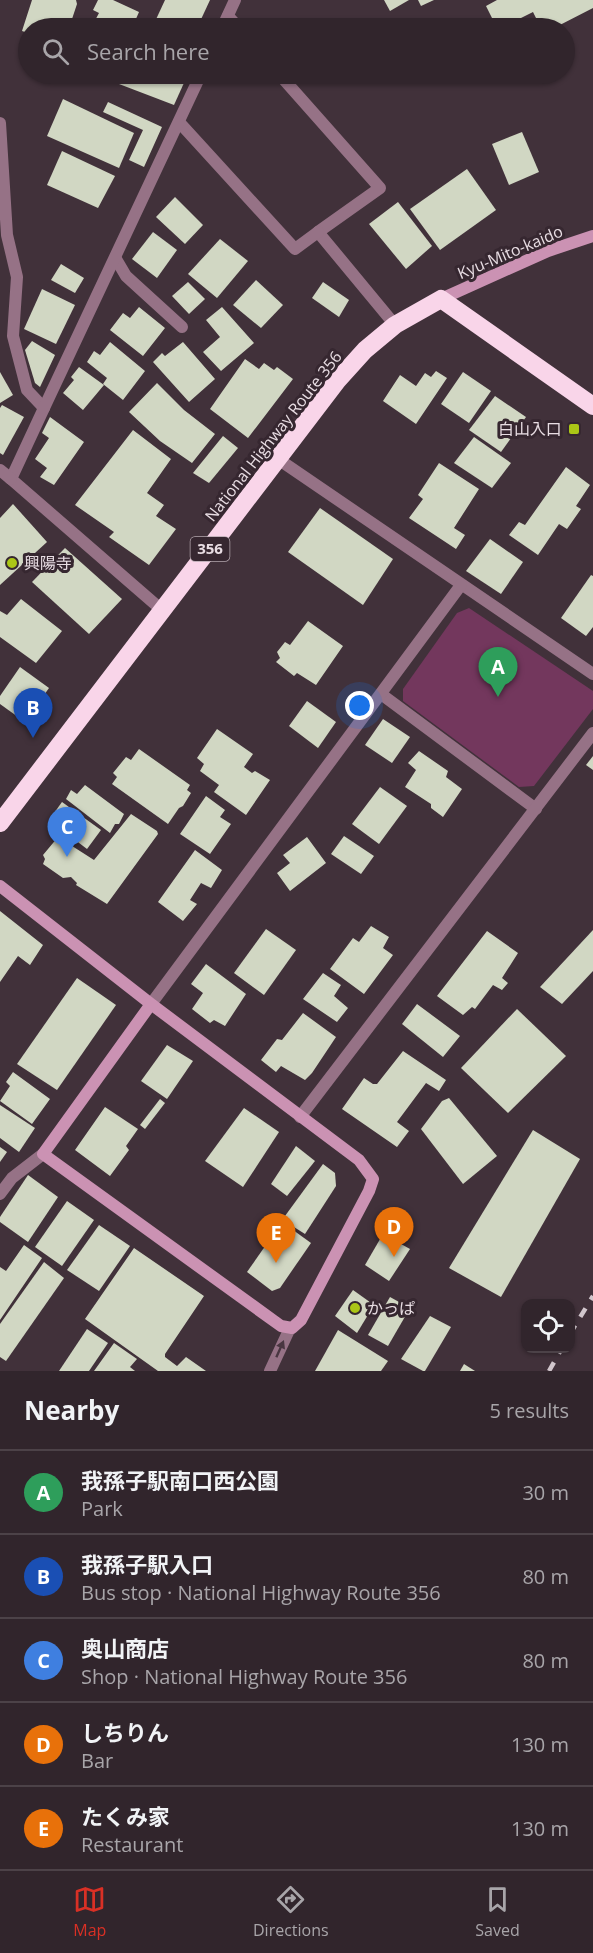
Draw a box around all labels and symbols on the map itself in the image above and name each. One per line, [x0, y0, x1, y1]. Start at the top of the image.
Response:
street label: Kyu-Mito-kaido [454, 220, 566, 284]
street label: National Highway Route 356 [199, 346, 347, 526]
place label: 白山入口 [498, 418, 562, 440]
marker: 白山入口 [567, 422, 581, 436]
road number: 356 [190, 537, 230, 561]
place label: 興陽寺 [24, 552, 72, 574]
marker: 興陽寺 [5, 556, 19, 570]
pin: A [478, 648, 518, 697]
pin: B [14, 688, 52, 738]
your location [345, 691, 374, 720]
pin: C [48, 808, 86, 857]
pin: D [374, 1208, 414, 1257]
pin: E [256, 1214, 296, 1263]
place label: かっぱ [367, 1297, 415, 1319]
marker: かっぱ [348, 1301, 362, 1315]
one-way arrow [275, 1340, 285, 1358]

